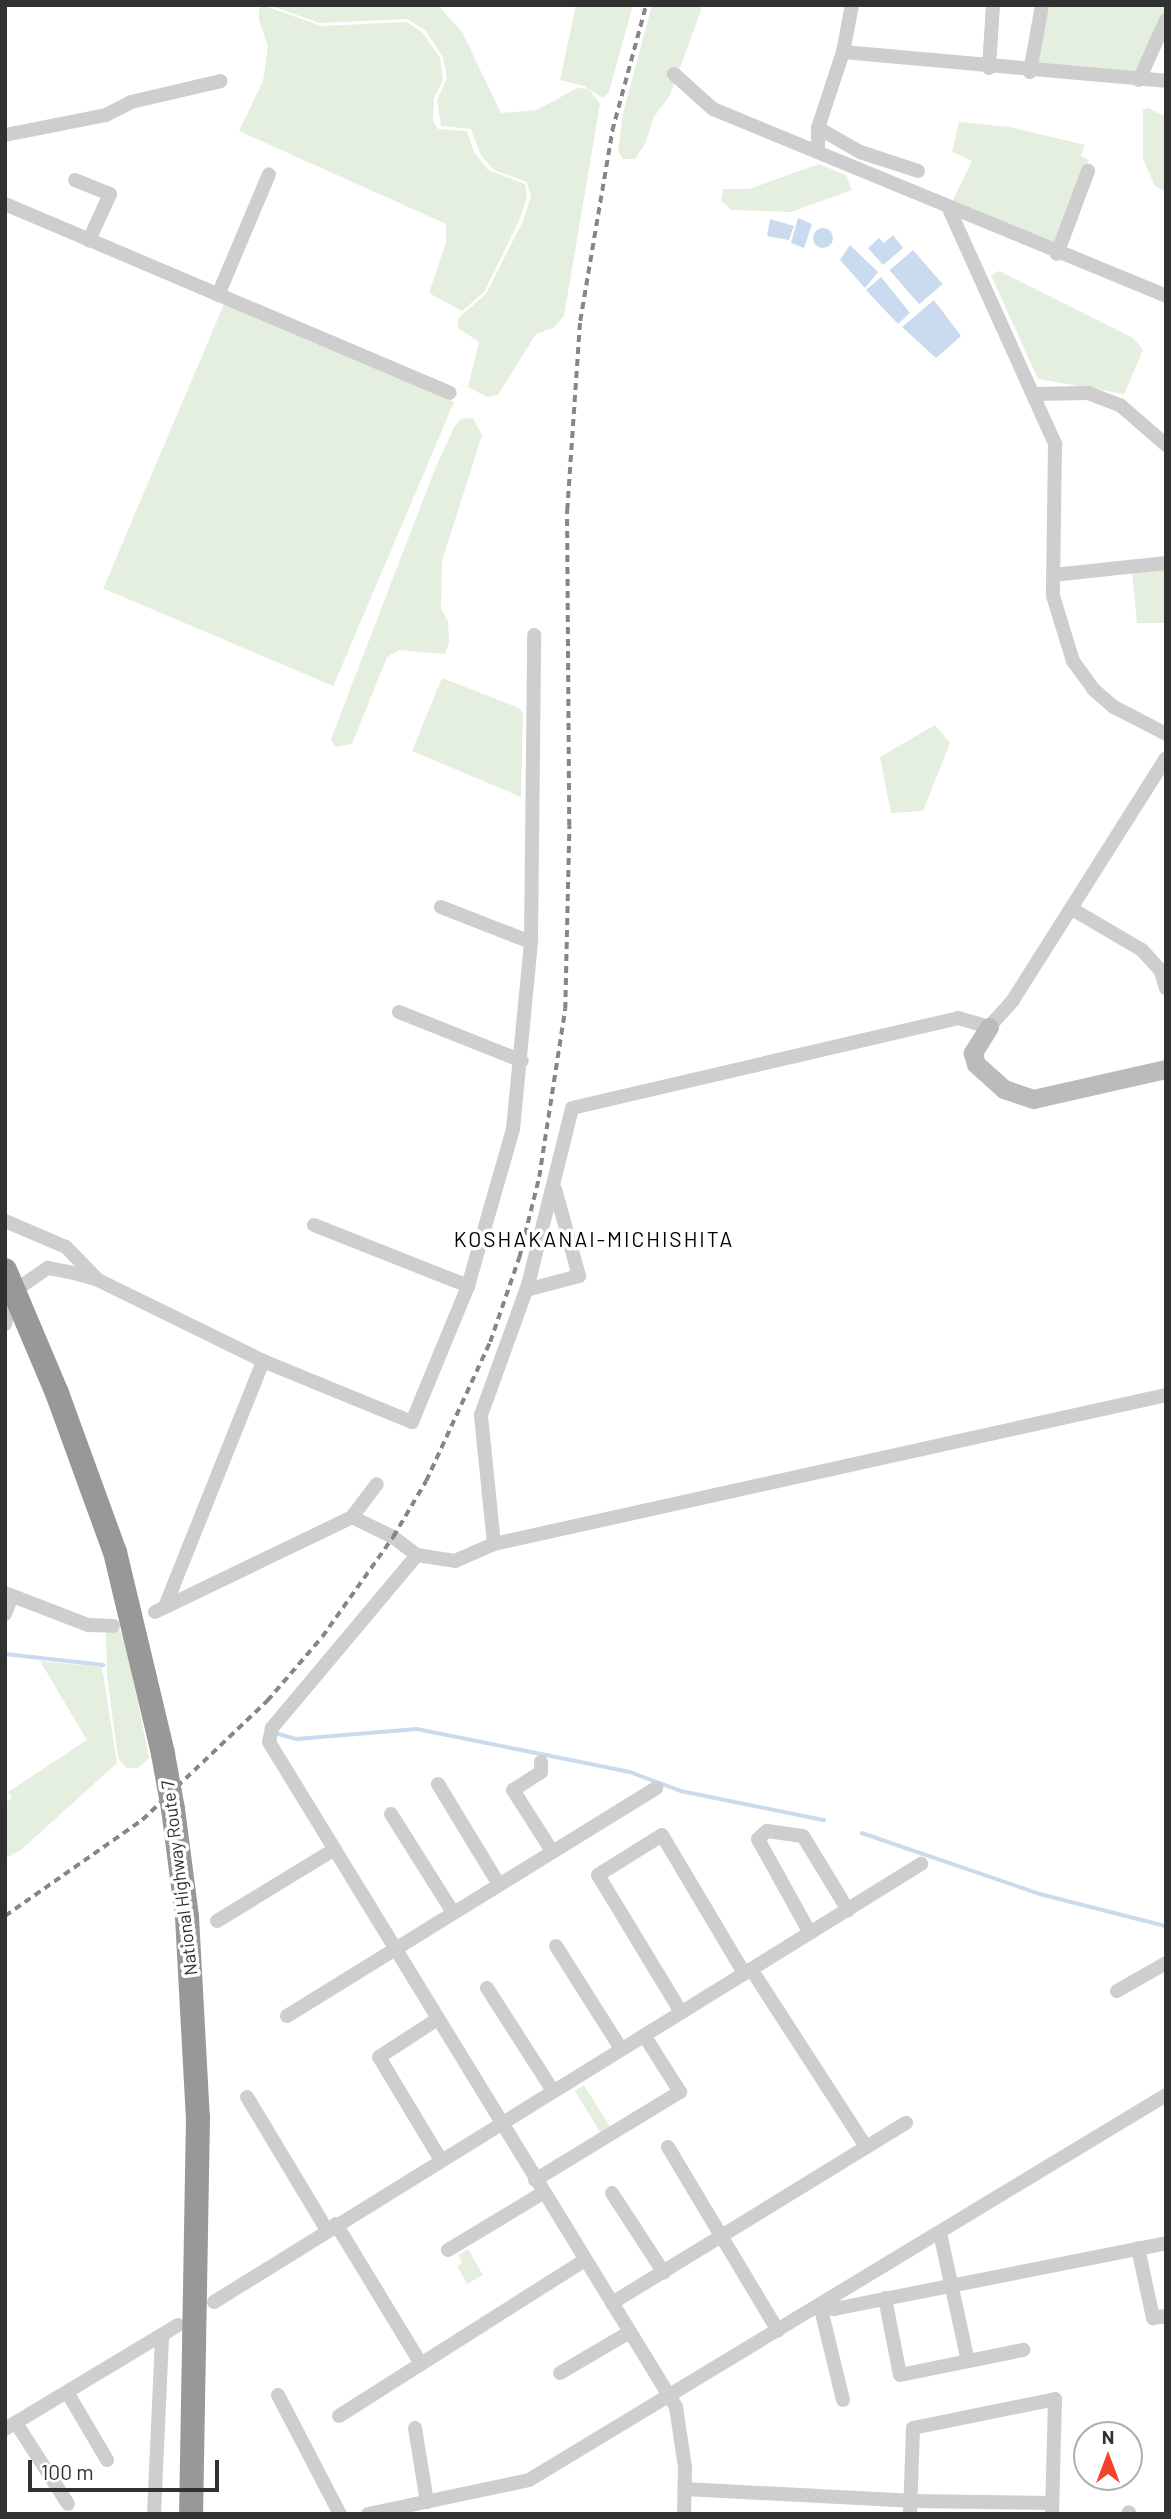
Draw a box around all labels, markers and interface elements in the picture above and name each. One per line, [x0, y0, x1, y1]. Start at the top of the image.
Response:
district label: KOSHAKANAI-MICHISHITA [456, 1226, 732, 1252]
street label: National Highway Route 7 [156, 1779, 202, 1977]
north arrow [1073, 2421, 1143, 2491]
text: N [1102, 2425, 1114, 2448]
scale bar [32, 2446, 222, 2490]
text: 100 m [41, 2459, 94, 2484]

